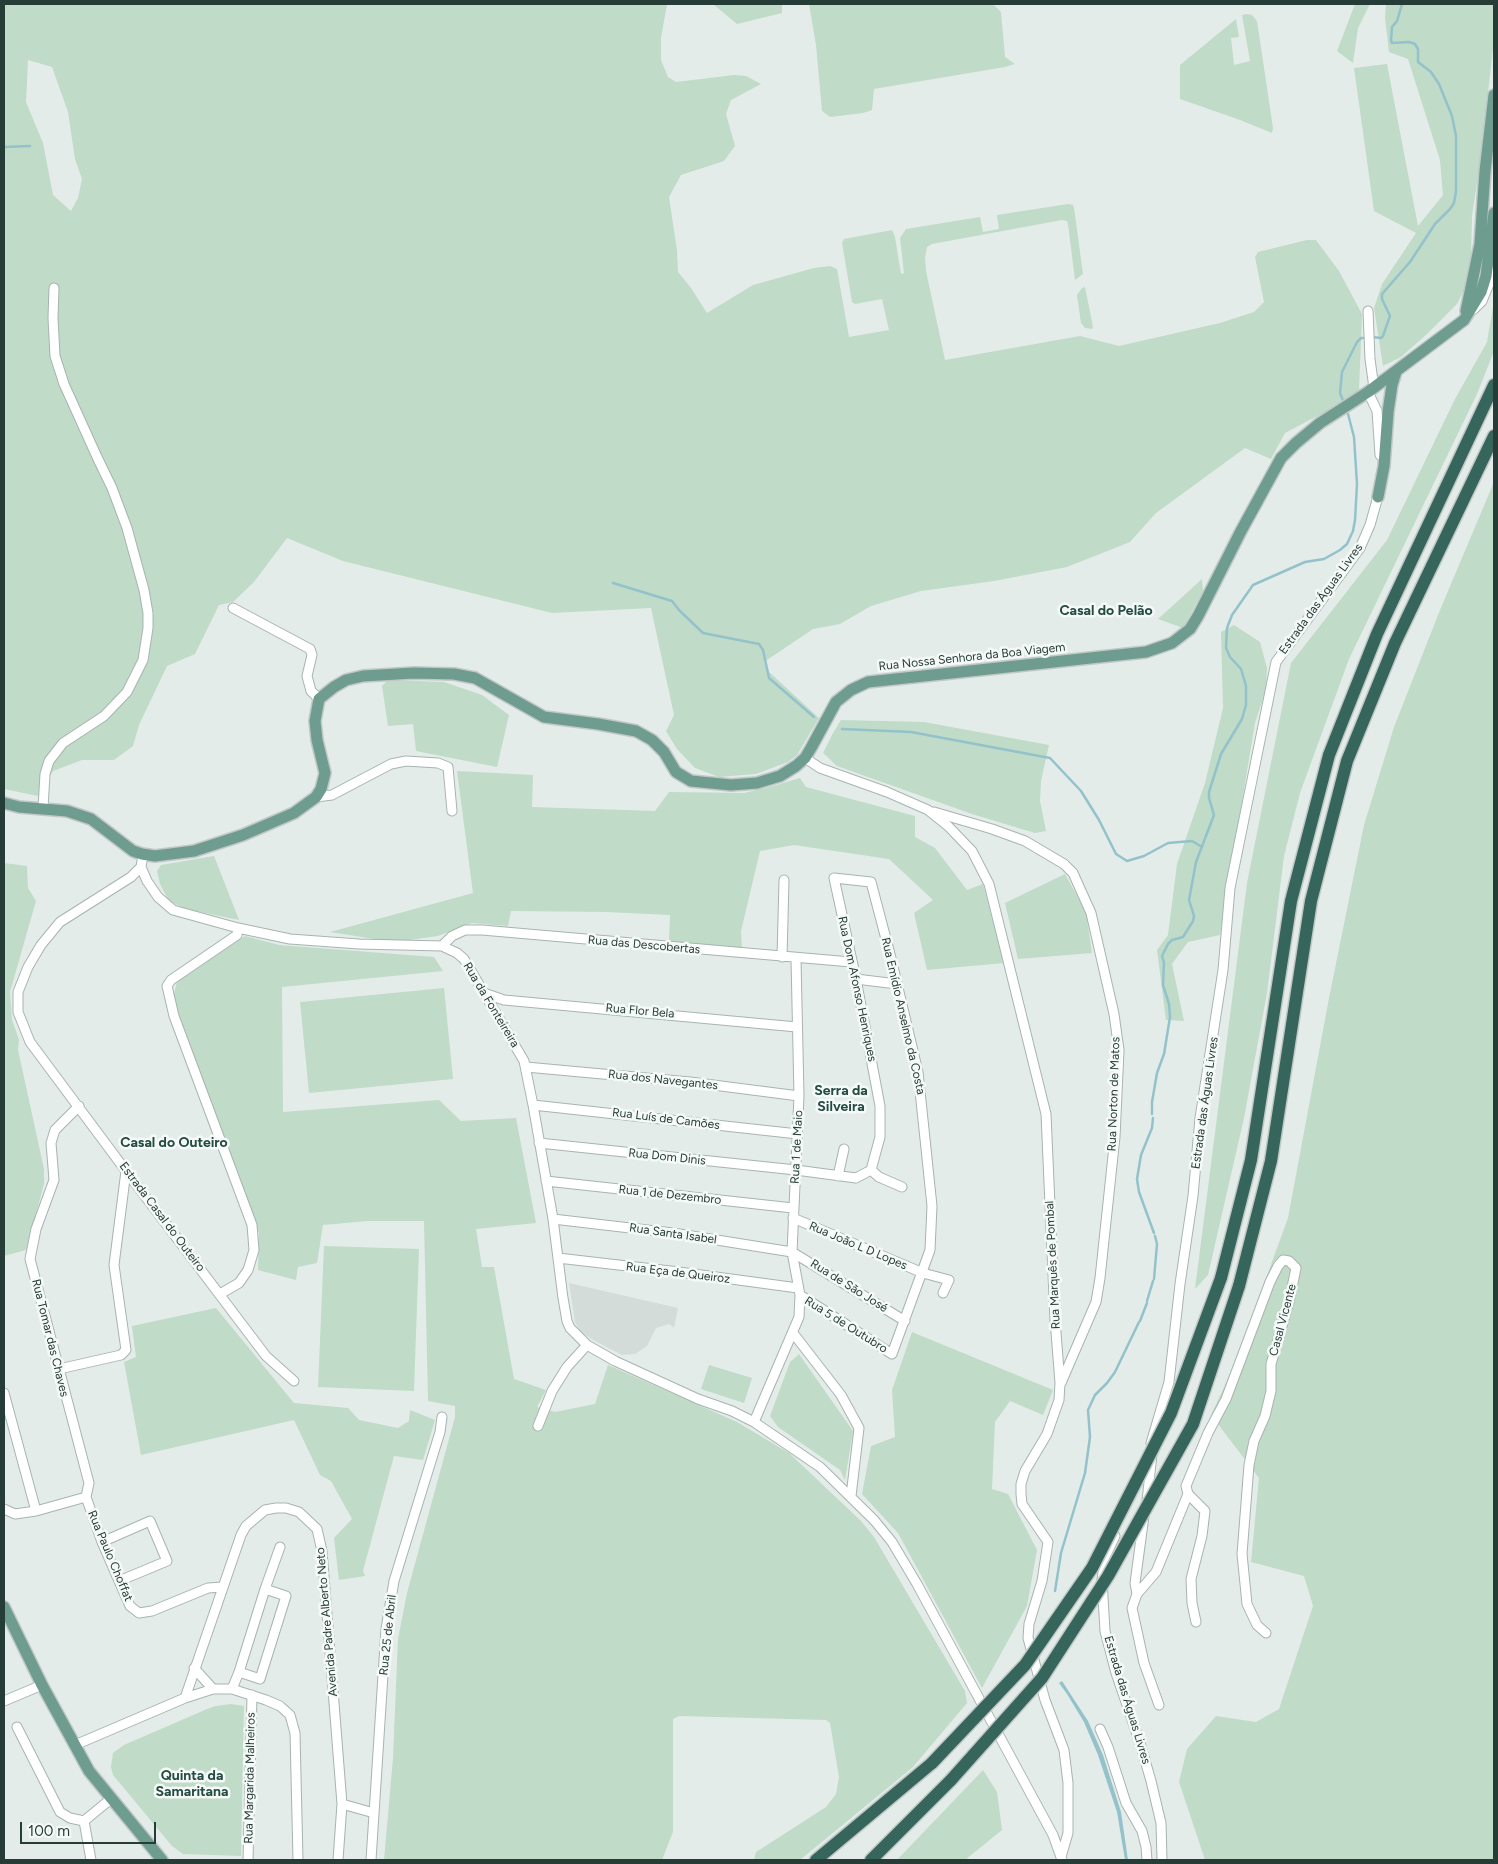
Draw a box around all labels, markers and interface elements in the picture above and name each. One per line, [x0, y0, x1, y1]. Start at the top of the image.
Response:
street label: Estrada das Águas Livres [1276, 541, 1366, 657]
district label: Casal do Pelão [1059, 603, 1153, 619]
street label: Rua Nossa Senhora da Boa Viagem [878, 640, 1066, 674]
street label: Rua Dom Afonso Henriques [835, 915, 879, 1063]
street label: Rua das Descobertas [587, 933, 701, 957]
street label: Rua Emídio Anselmo da Costa [878, 936, 928, 1096]
street label: Rua da Fonteireira [460, 960, 522, 1050]
street label: Rua Flor Bela [605, 1001, 675, 1021]
street label: Rua Norton de Matos [1105, 1036, 1123, 1152]
street label: Estrada das Águas Livres [1189, 1036, 1221, 1170]
street label: Rua dos Navegantes [607, 1067, 719, 1093]
district label: Serra da Silveira [814, 1083, 868, 1116]
street label: Rua Luís de Camões [611, 1105, 721, 1133]
street label: Rua 1 de Maio [788, 1110, 806, 1184]
district label: Casal do Outeiro [120, 1135, 228, 1151]
street label: Rua Dom Dinis [628, 1146, 706, 1168]
street label: Estrada Casal do Outeiro [116, 1159, 208, 1275]
street label: Rua 1 de Dezembro [618, 1182, 722, 1208]
street label: Rua Marquês de Pombal [1042, 1200, 1064, 1330]
street label: Rua João L D Lopes [807, 1219, 909, 1273]
street label: Rua Santa Isabel [628, 1221, 718, 1247]
street label: Rua de São José [808, 1256, 890, 1316]
street label: Rua Eça de Queiroz [625, 1259, 731, 1287]
street label: Rua Tomar das Chaves [28, 1278, 72, 1398]
street label: Casal Vicente [1266, 1282, 1300, 1358]
street label: Rua 5 de Outubro [802, 1294, 890, 1356]
street label: Rua Paulo Choffat [84, 1508, 136, 1604]
street label: Avenida Padre Alberto Neto [313, 1547, 341, 1697]
street label: Rua 25 de Abril [377, 1594, 399, 1676]
street label: Estrada das Águas Livres [1101, 1634, 1153, 1766]
street label: Rua Margarida Malheiros [242, 1712, 258, 1844]
district label: Quinta da Samaritana [156, 1768, 228, 1800]
scale bar [22, 1812, 159, 1844]
text: 100 m [28, 1822, 70, 1840]

